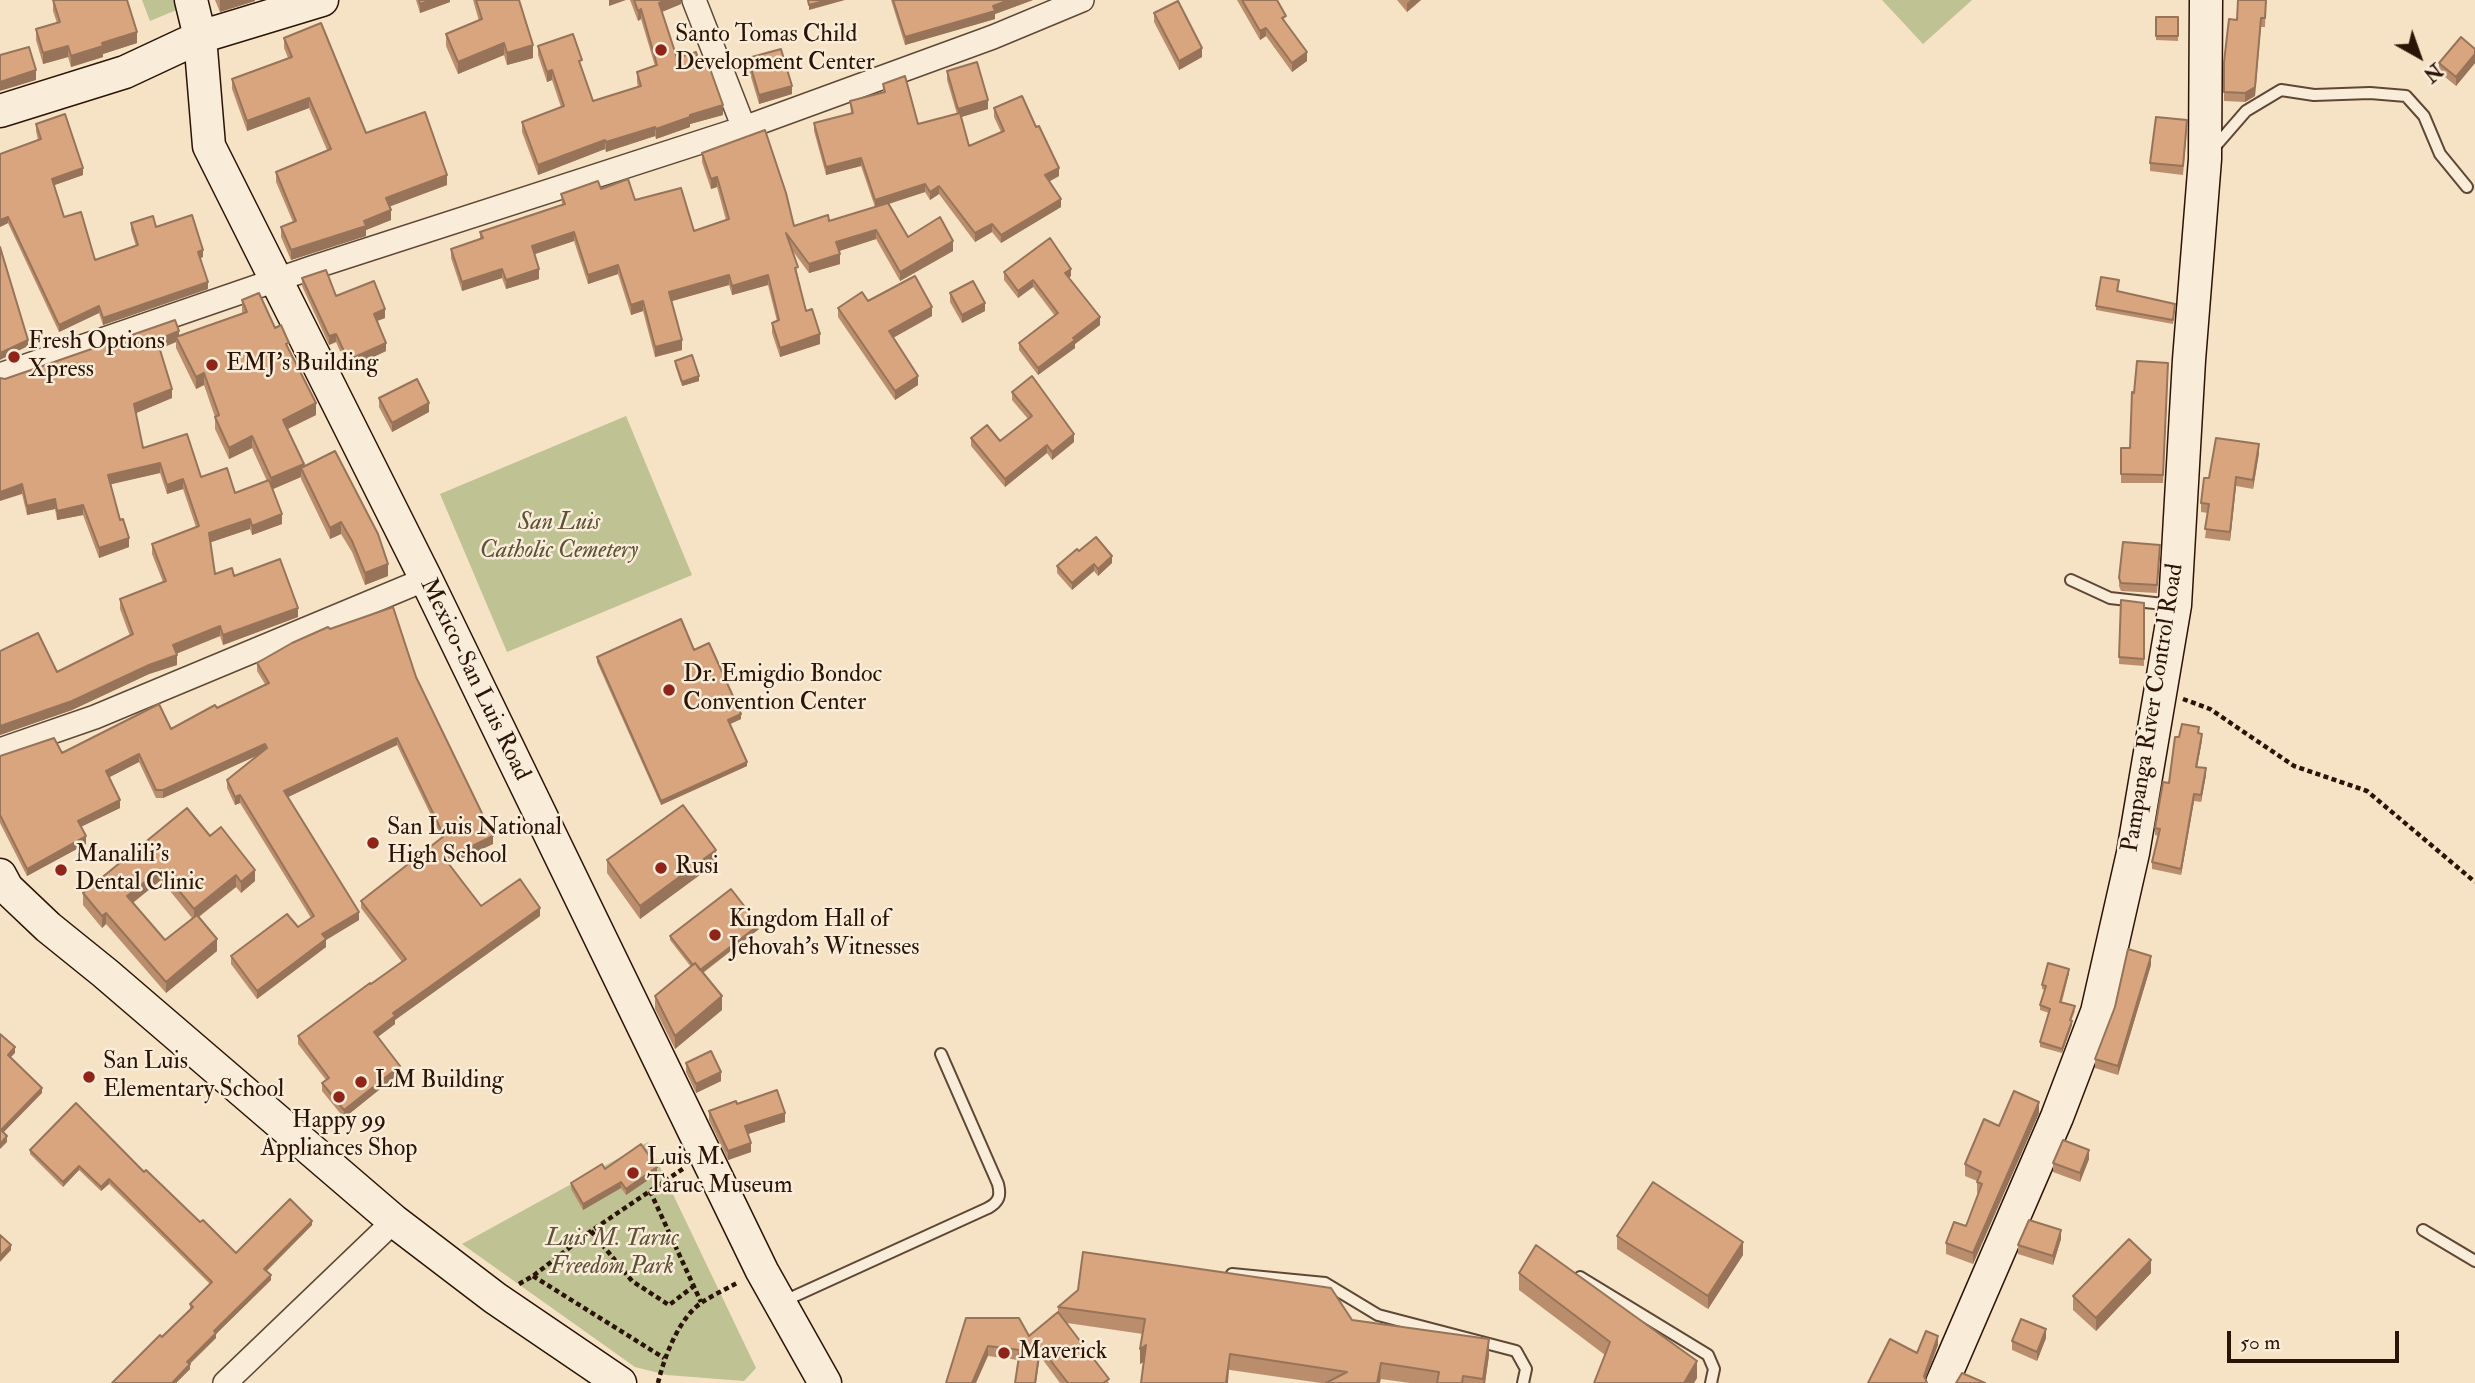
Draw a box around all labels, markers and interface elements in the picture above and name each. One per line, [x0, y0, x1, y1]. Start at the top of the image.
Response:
north arrow [2384, 21, 2454, 91]
place label: Santo Tomas Child Development Center [675, 22, 875, 78]
marker: Santo Tomas Child Development Center [653, 42, 669, 58]
text: N [2418, 57, 2447, 87]
place label: Fresh Options Xpress [28, 329, 165, 385]
marker: Fresh Options Xpress [6, 349, 22, 365]
place label: EMJ's Building [226, 351, 378, 379]
marker: EMJ's Building [204, 357, 220, 373]
park label: San Luis Catholic Cemetery [480, 510, 638, 566]
street label: Pampanga River Control Road [2117, 562, 2191, 854]
street label: Mexico-San Luis Road [413, 574, 535, 786]
place label: Dr. Emigdio Bondoc Convention Center [683, 662, 882, 718]
marker: Dr. Emigdio Bondoc Convention Center [661, 682, 677, 698]
place label: San Luis National High School [387, 815, 562, 871]
marker: San Luis National High School [365, 835, 381, 851]
place label: Manalili's Dental Clinic [75, 842, 204, 898]
place label: Rusi [675, 854, 719, 882]
marker: Rusi [653, 860, 669, 876]
marker: Manalili's Dental Clinic [53, 862, 69, 878]
place label: Kingdom Hall of Jehovah's Witnesses [729, 907, 920, 963]
marker: Kingdom Hall of Jehovah's Witnesses [707, 927, 723, 943]
place label: San Luis Elementary School [103, 1049, 284, 1105]
place label: LM Building [375, 1068, 504, 1096]
marker: San Luis Elementary School [81, 1069, 97, 1085]
marker: LM Building [353, 1074, 369, 1090]
marker: Happy 99 Appliances Shop [331, 1089, 347, 1105]
place label: Happy 99 Appliances Shop [261, 1108, 417, 1164]
place label: Luis M. Taruc Museum [647, 1145, 793, 1201]
marker: Luis M. Taruc Museum [625, 1165, 641, 1181]
park label: Luis M. Taruc Freedom Park [545, 1226, 679, 1282]
scale bar [2230, 1316, 2402, 1360]
text: 50 m [2240, 1329, 2281, 1356]
place label: Maverick [1018, 1339, 1107, 1367]
marker: Maverick [996, 1345, 1012, 1361]

